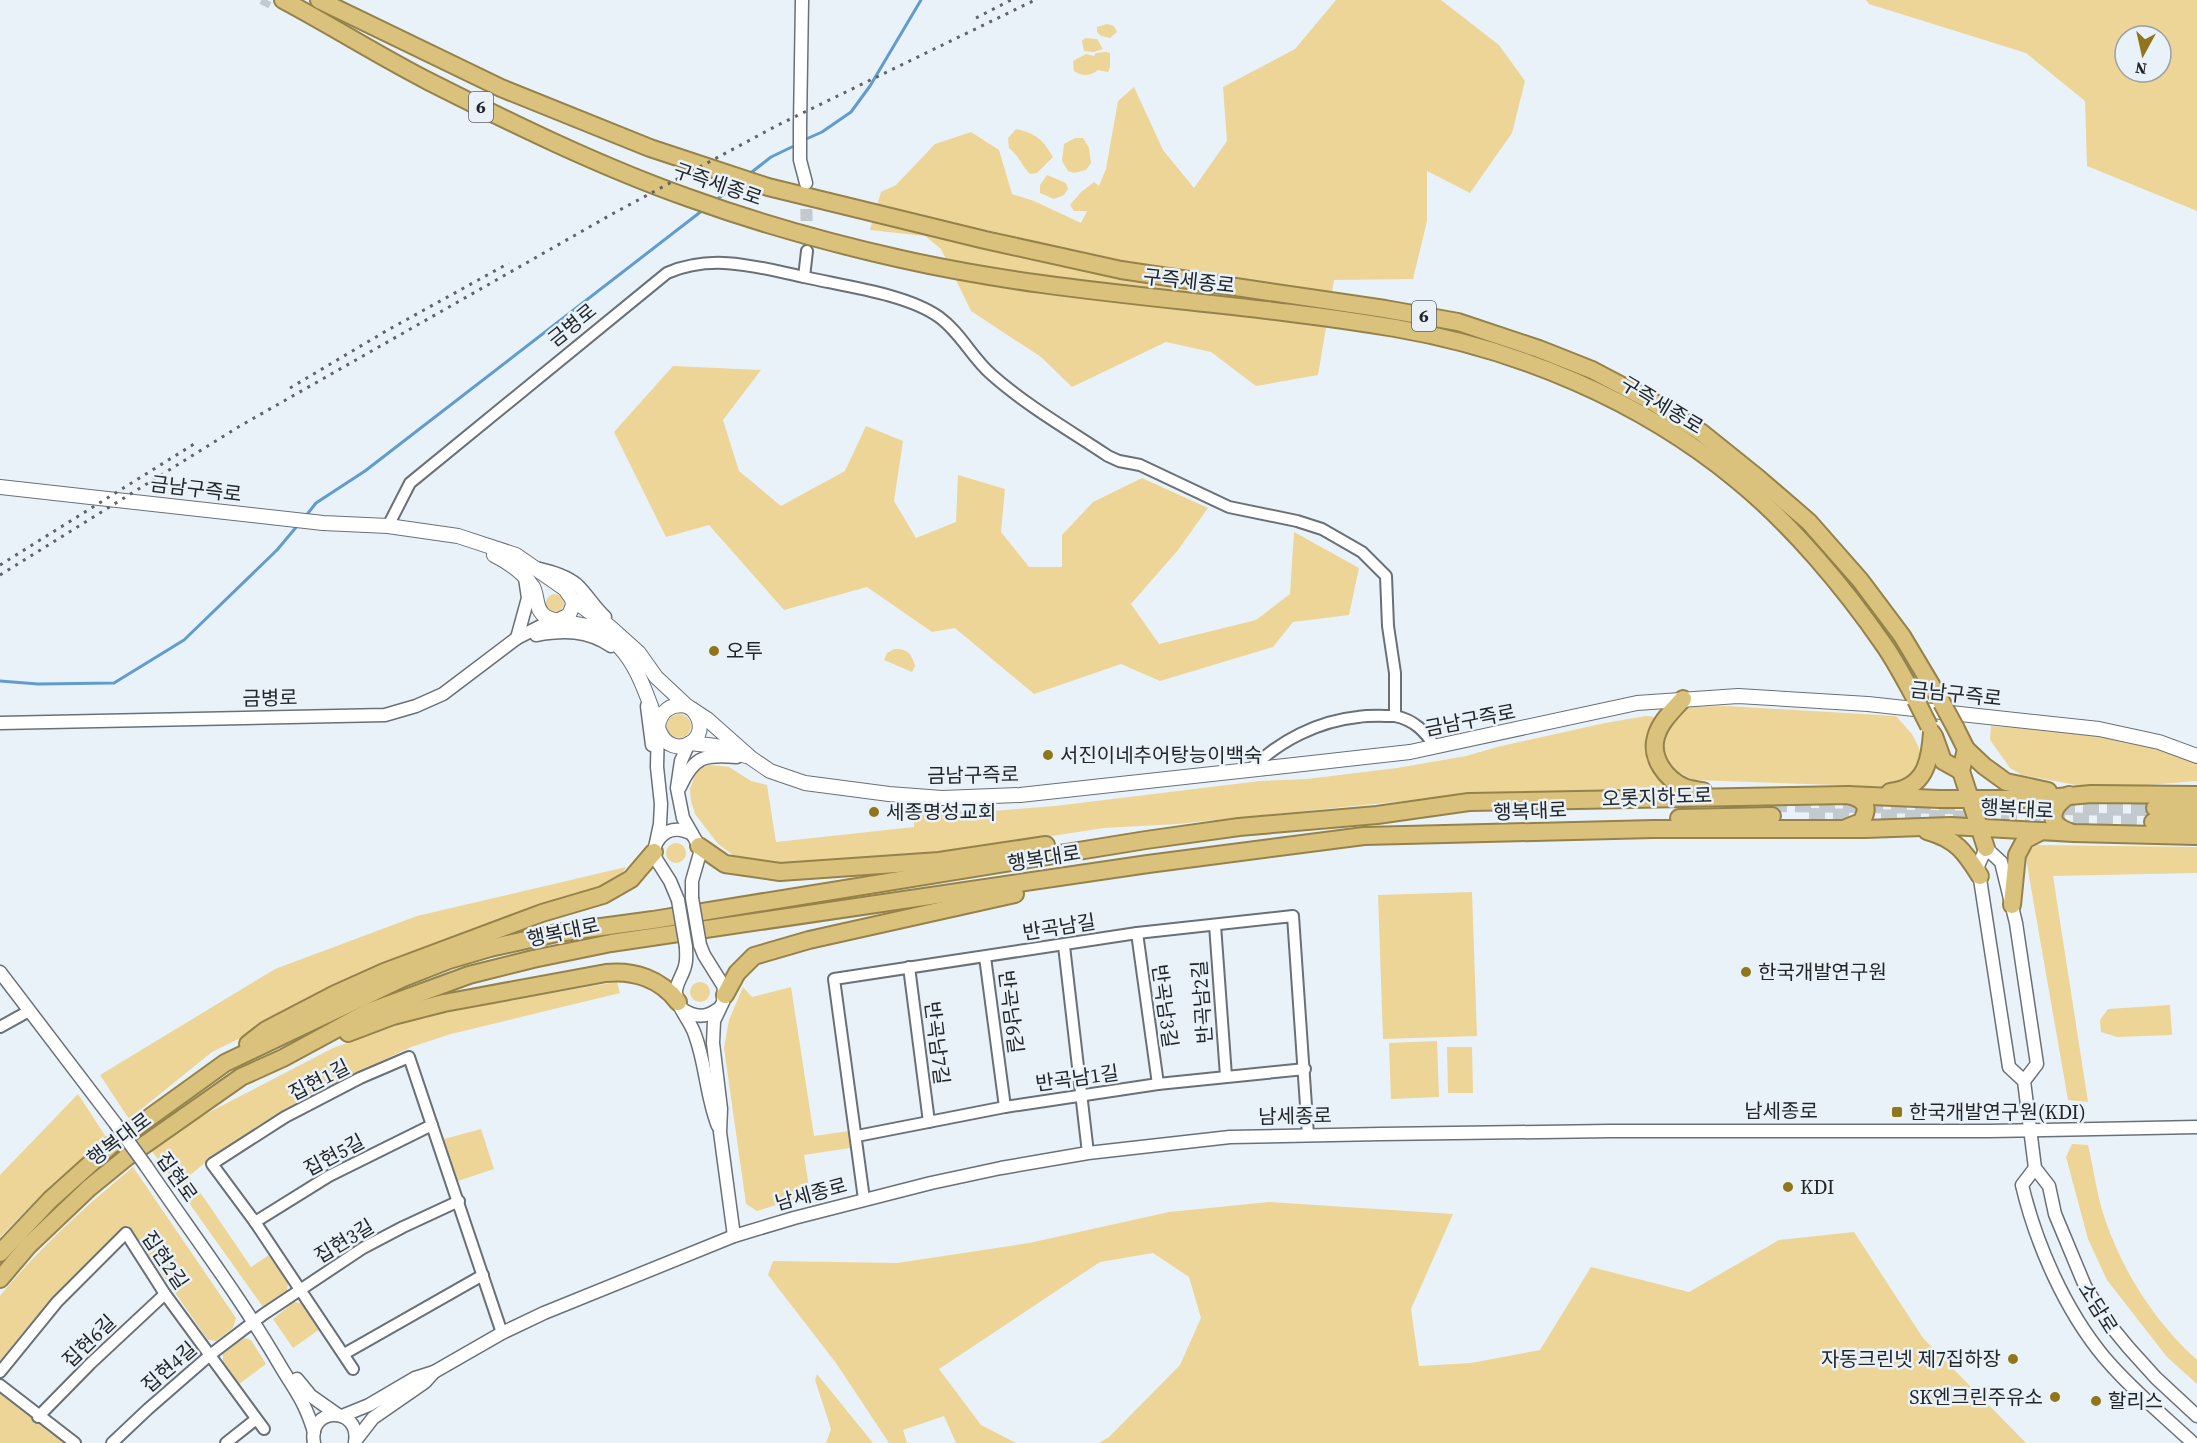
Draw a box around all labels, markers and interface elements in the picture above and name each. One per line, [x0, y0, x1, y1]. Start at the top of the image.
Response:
north arrow [2113, 24, 2173, 84]
text: N [2133, 57, 2148, 81]
road number: 6 [469, 92, 493, 122]
street label: 구즉세종로 [670, 156, 766, 212]
street label: 구즉세종로 [1142, 262, 1236, 300]
street label: 금병로 [542, 297, 602, 353]
road number: 6 [1412, 301, 1436, 331]
street label: 구즉세종로 [1615, 369, 1709, 441]
street label: 금남구즉로 [149, 469, 243, 509]
place label: 오투 [726, 637, 763, 665]
marker: 오투 [707, 644, 721, 658]
street label: 금남구즉로 [1909, 675, 2003, 713]
street label: 금병로 [242, 684, 298, 712]
street label: 금남구즉로 [1422, 697, 1518, 743]
place label: 서진이네추어탕능이백숙 [1060, 741, 1262, 769]
marker: 서진이네추어탕능이백숙 [1041, 748, 1055, 762]
street label: 금남구즉로 [927, 760, 1019, 790]
street label: 오롯지하도로 [1601, 781, 1713, 813]
street label: 행복대로 [1980, 793, 2054, 825]
street label: 행복대로 [1493, 796, 1567, 826]
place label: 세종명성교회 [886, 798, 996, 826]
marker: 세종명성교회 [867, 805, 881, 819]
street label: 행복대로 [1005, 838, 1083, 878]
street label: 반곡남길 [1020, 907, 1098, 947]
street label: 행복대로 [524, 911, 602, 953]
place label: 한국개발연구원 [1758, 958, 1887, 986]
street label: 반곡남2길 [1185, 959, 1219, 1045]
street label: 반곡남3길 [1145, 963, 1185, 1049]
marker: 한국개발연구원 [1739, 965, 1753, 979]
street label: 반곡남6길 [992, 969, 1030, 1055]
street label: 반곡남7길 [918, 1000, 956, 1086]
street label: 집현1길 [284, 1053, 354, 1107]
street label: 반곡남1길 [1034, 1058, 1120, 1098]
street label: 남세종로 [1744, 1097, 1818, 1125]
place label: 한국개발연구원(KDI) [1909, 1098, 2086, 1126]
street label: 남세종로 [1258, 1101, 1332, 1131]
marker: 한국개발연구원(KDI) [1890, 1105, 1904, 1119]
street label: 행복대로 [81, 1106, 157, 1172]
street label: 집현5길 [299, 1127, 369, 1183]
street label: 집현로 [150, 1146, 204, 1208]
street label: 남세종로 [772, 1171, 850, 1217]
place label: KDI [1800, 1173, 1834, 1201]
marker: KDI [1781, 1180, 1795, 1194]
street label: 집현3길 [309, 1212, 379, 1270]
street label: 집현2길 [135, 1225, 195, 1295]
street label: 소담로 [2072, 1277, 2124, 1339]
street label: 집현6길 [56, 1308, 122, 1374]
street label: 집현4길 [135, 1335, 203, 1399]
place label: 자동크린넷 제7집하장 [1821, 1345, 2001, 1373]
marker: 자동크린넷 제7집하장 [2006, 1352, 2020, 1366]
place label: SK엔크린주유소 [1909, 1383, 2043, 1411]
place label: 할리스 [2108, 1387, 2163, 1415]
marker: SK엔크린주유소 [2048, 1390, 2062, 1404]
marker: 할리스 [2089, 1394, 2103, 1408]

